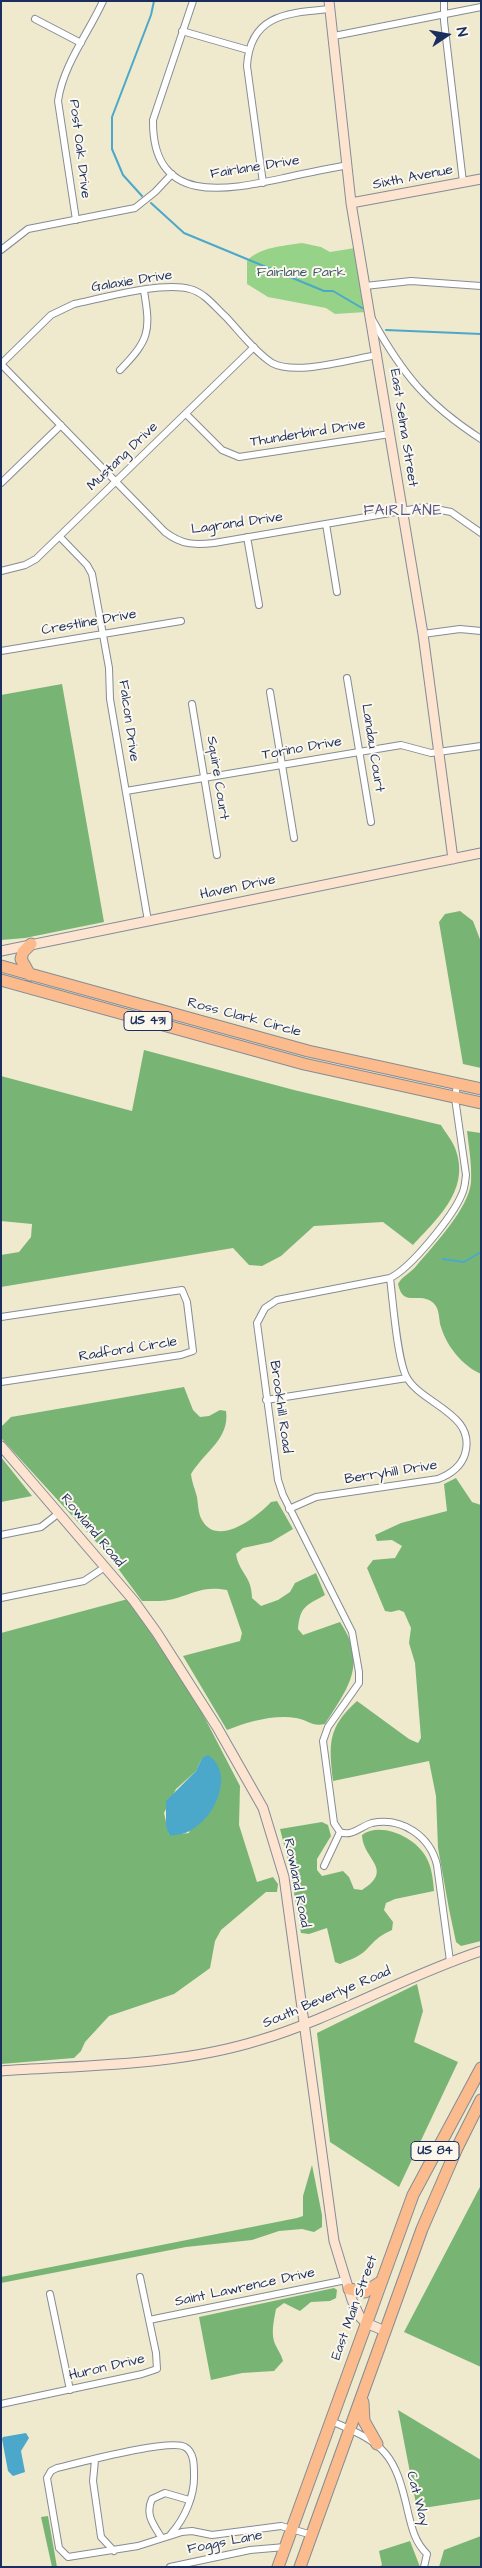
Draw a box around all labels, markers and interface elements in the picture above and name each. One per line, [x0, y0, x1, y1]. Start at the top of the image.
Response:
north arrow [422, 10, 472, 60]
text: N [451, 26, 472, 38]
street label: Post Oak Drive [65, 99, 93, 199]
street label: Fairlane Drive [209, 153, 301, 183]
street label: Sixth Avenue [371, 162, 455, 194]
park label: Fairlane Park [257, 265, 345, 281]
street label: Galaxie Drive [90, 267, 174, 297]
street label: East Selma Street [385, 368, 421, 488]
street label: Thunderbird Drive [249, 417, 367, 451]
street label: Mustang Drive [84, 419, 162, 495]
district label: FAIRLANE [362, 503, 444, 521]
street label: Lagrand Drive [190, 509, 284, 539]
street label: Crestline Drive [40, 606, 138, 640]
street label: Falcon Drive [114, 679, 142, 763]
street label: Landau Court [357, 703, 387, 793]
street label: Torino Drive [261, 734, 343, 764]
street label: Squire Court [202, 735, 232, 821]
street label: Haven Drive [199, 872, 277, 904]
street label: Ross Clark Circle [185, 995, 303, 1041]
road number: US 431 [124, 1011, 172, 1030]
street label: Radford Circle [78, 1334, 178, 1366]
street label: Brookhill Road [265, 1360, 295, 1454]
street label: Berryhill Drive [344, 1457, 438, 1489]
street label: Rowland Road [56, 1491, 128, 1571]
street label: Rowland Road [279, 1837, 313, 1929]
street label: South Beverlye Road [260, 1963, 394, 2033]
road number: US 84 [411, 2142, 459, 2160]
street label: East Main Street [328, 2253, 382, 2363]
street label: Saint Lawrence Drive [173, 2265, 317, 2311]
street label: Huron Drive [67, 2351, 147, 2385]
street label: Cat Way [402, 2470, 432, 2528]
street label: Foggs Lane [186, 2528, 264, 2558]

